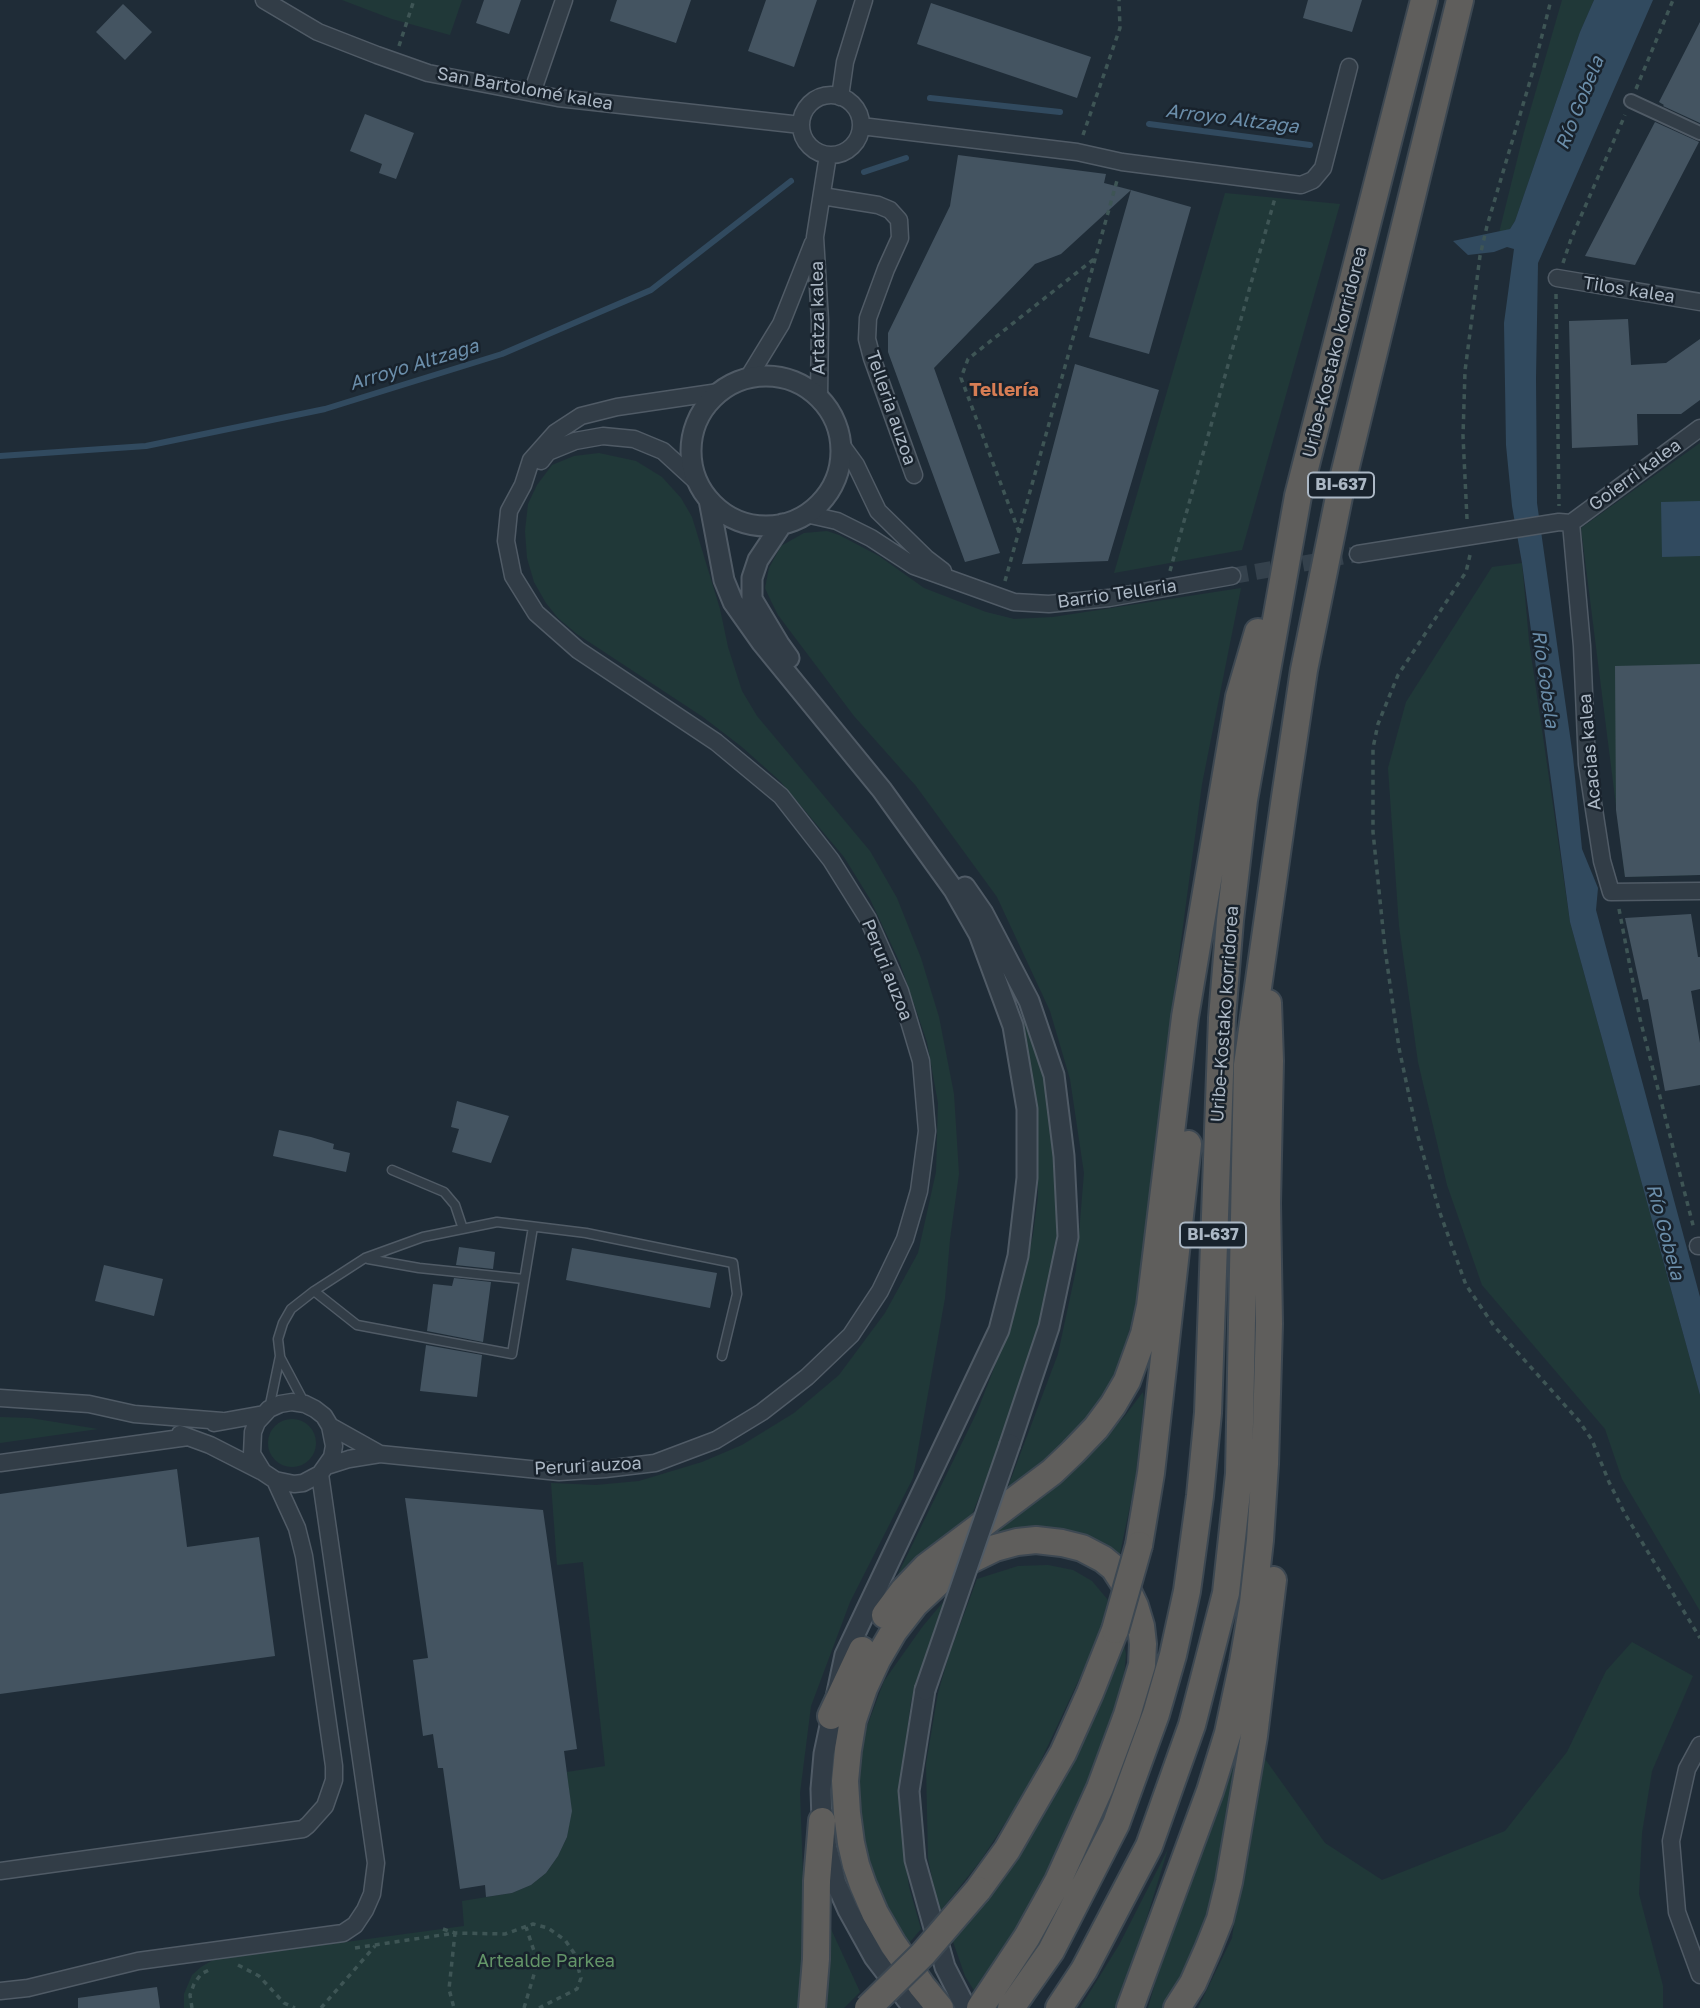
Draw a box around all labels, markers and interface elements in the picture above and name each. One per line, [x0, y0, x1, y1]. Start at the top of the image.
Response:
water label: Río Gobela [1551, 53, 1609, 153]
street label: San Bartolomé kalea [435, 63, 615, 115]
water label: Arroyo Altzaga [1164, 100, 1300, 138]
street label: Uribe-Kostako korridorea [1298, 244, 1372, 460]
street label: Artatza kalea [806, 261, 830, 375]
street label: Tilos kalea [1582, 272, 1676, 308]
water label: Arroyo Altzaga [347, 335, 481, 395]
street label: Telleria auzoa [861, 348, 921, 468]
district label: Tellería [969, 379, 1039, 401]
street label: Goierri kalea [1585, 434, 1685, 516]
road number: BI-637 [1308, 472, 1374, 498]
street label: Barrio Telleria [1056, 575, 1178, 613]
water label: Río Gobela [1527, 629, 1563, 729]
street label: Acacias kalea [1574, 693, 1606, 811]
street label: Uribe-Kostako korridorea [1207, 905, 1243, 1123]
street label: Peruri auzoa [857, 916, 917, 1024]
water label: Río Gobela [1641, 1181, 1689, 1283]
road number: BI-637 [1180, 1222, 1246, 1247]
street label: Peruri auzoa [534, 1452, 642, 1480]
park label: Artealde Parkea [477, 1950, 615, 1972]

